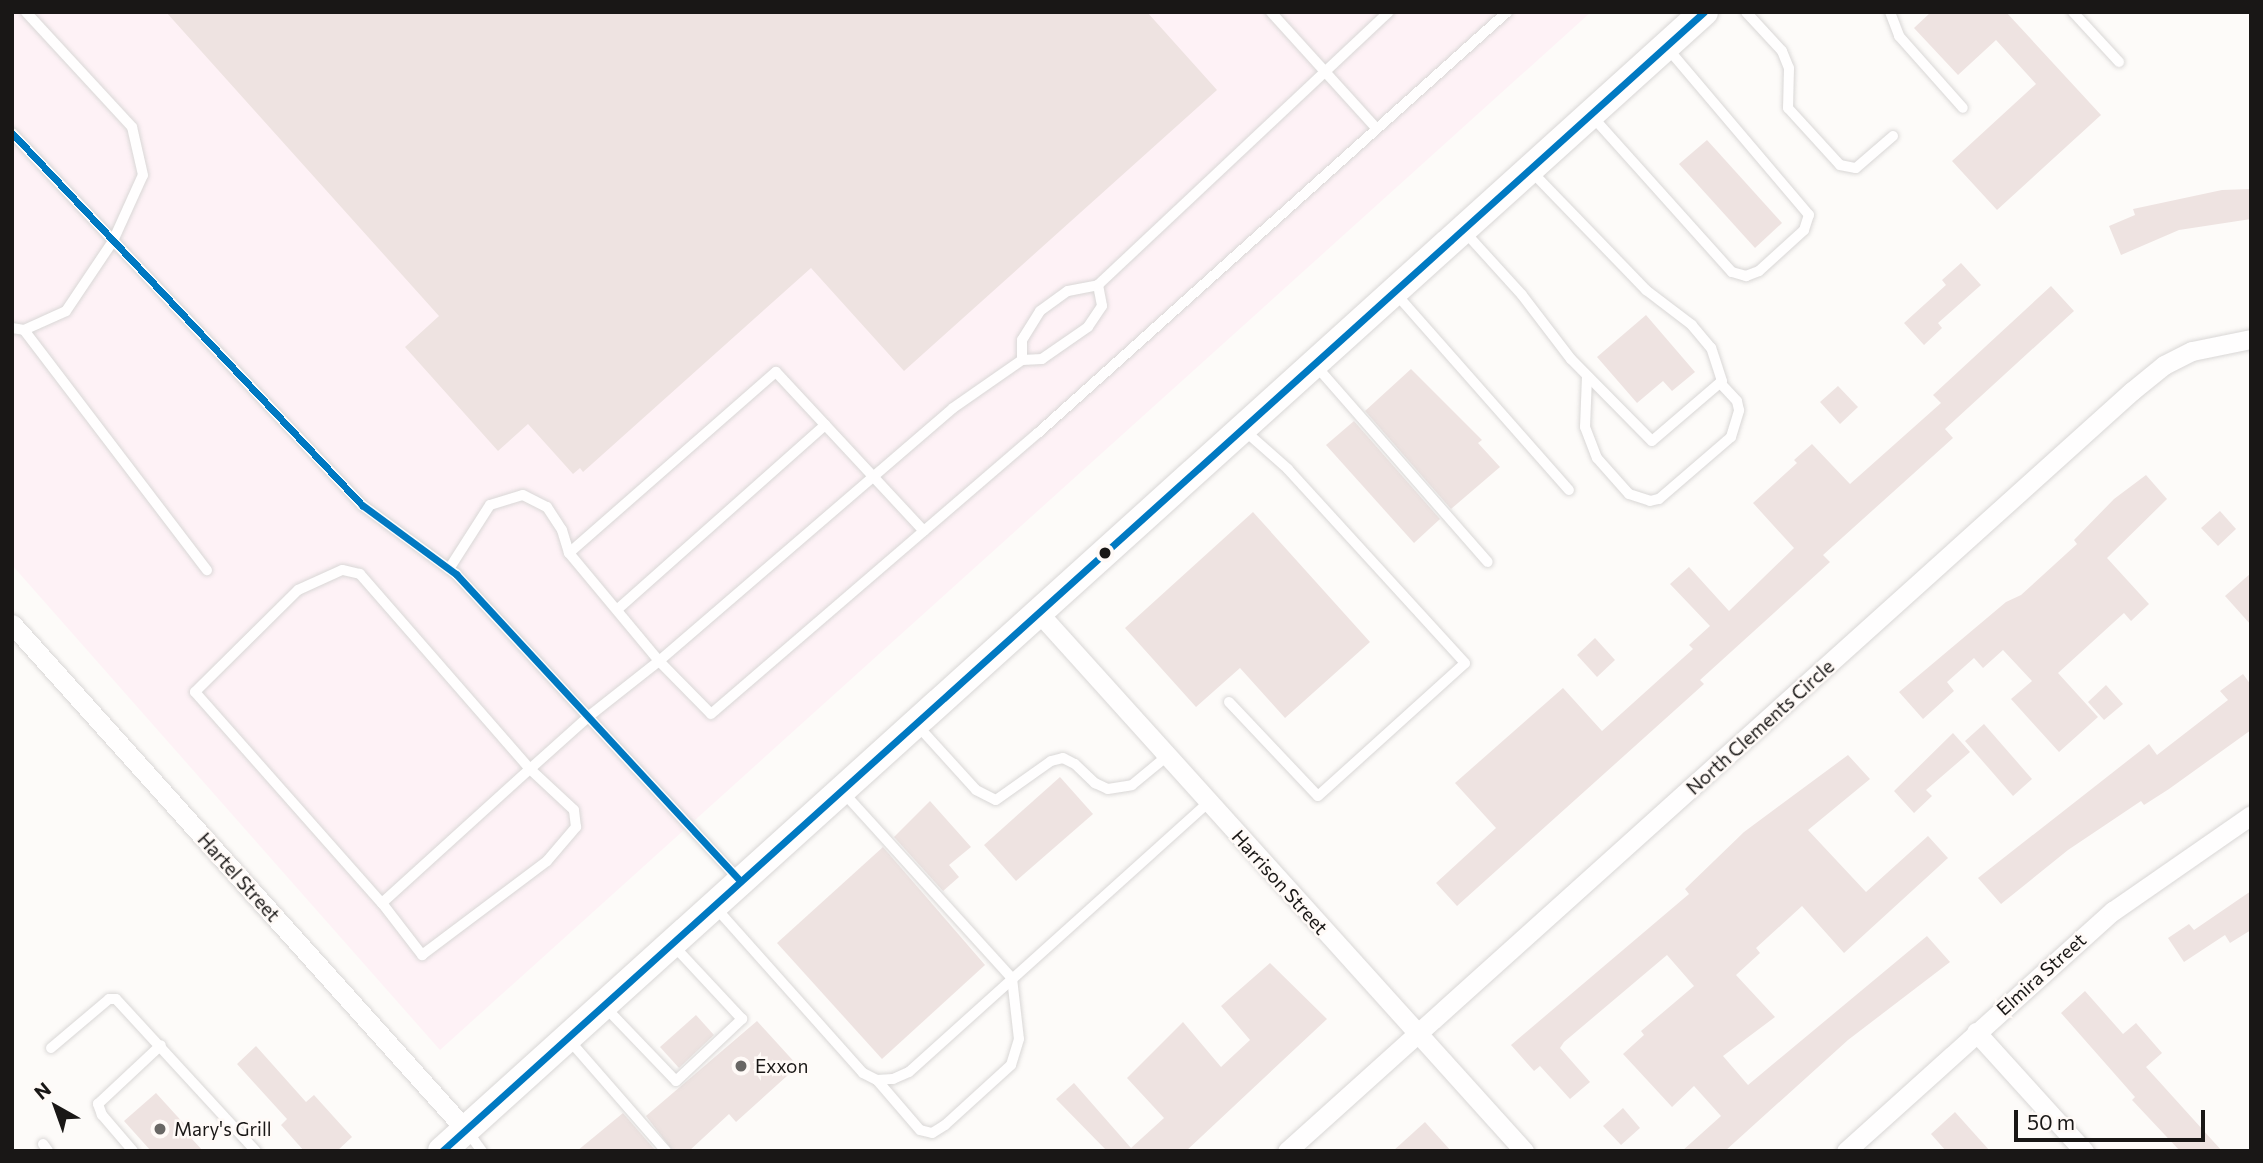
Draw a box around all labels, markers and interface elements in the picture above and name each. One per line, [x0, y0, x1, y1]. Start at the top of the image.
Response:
unlabelled marker [1098, 546, 1112, 560]
street label: North Clements Circle [1682, 655, 1838, 799]
street label: Harrison Street [1227, 825, 1333, 939]
street label: Hartel Street [193, 828, 285, 926]
street label: Elmira Street [1992, 928, 2090, 1020]
place label: Exxon [755, 1055, 808, 1077]
marker: Exxon [733, 1058, 749, 1074]
north arrow [21, 1072, 91, 1142]
text: N [29, 1077, 55, 1104]
scale bar [2018, 1096, 2209, 1140]
text: 50 m [2027, 1109, 2075, 1134]
place label: Mary's Grill [174, 1118, 272, 1140]
marker: Mary's Grill [152, 1121, 168, 1137]

